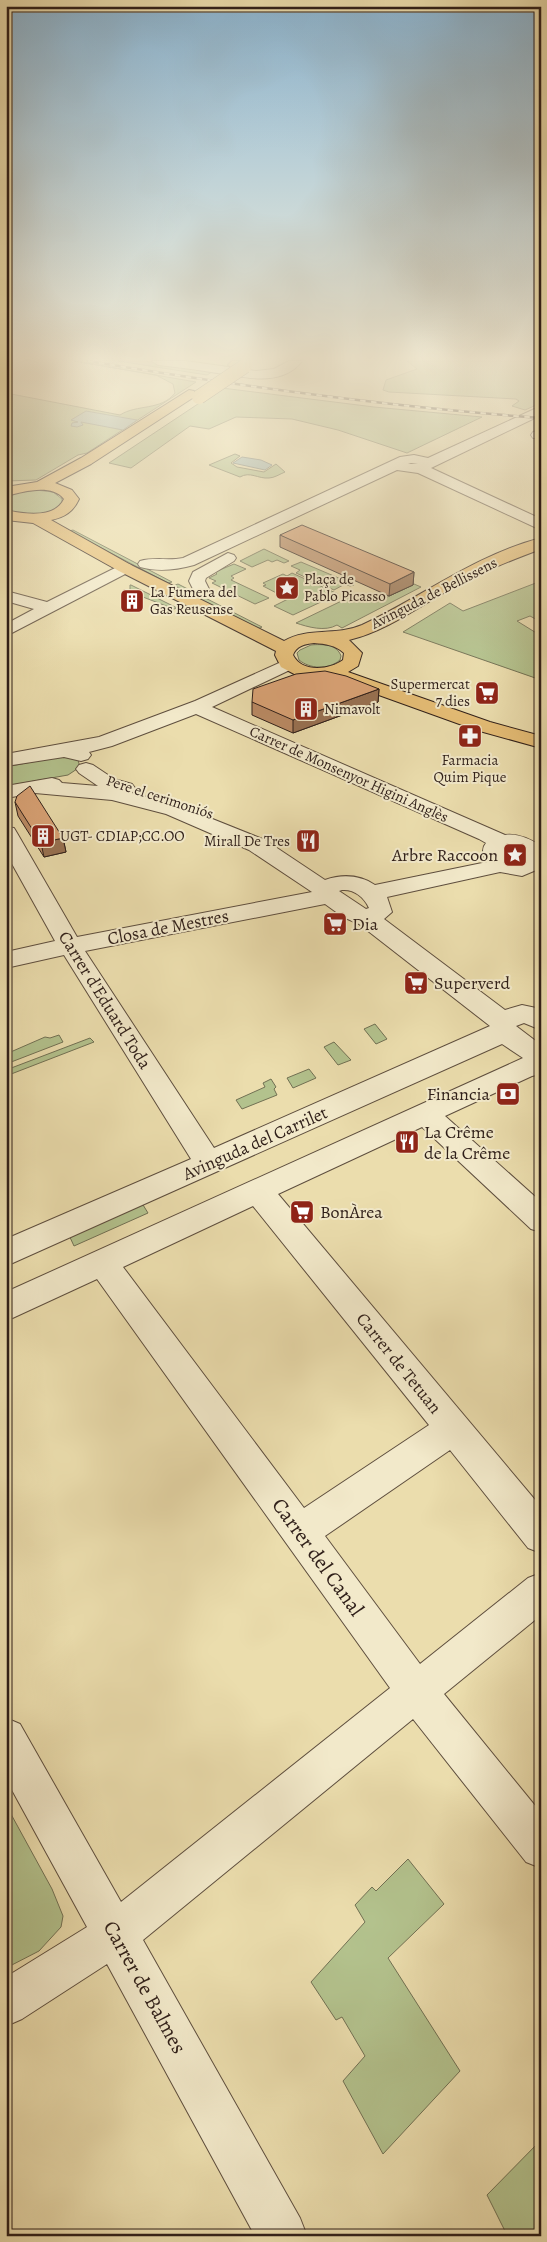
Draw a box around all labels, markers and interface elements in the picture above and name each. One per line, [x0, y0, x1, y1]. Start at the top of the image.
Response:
street label: Avinguda de Bellissens [367, 553, 501, 634]
place label: Plaça de Pablo Picasso [304, 569, 386, 606]
place icon: Plaça de Pablo Picasso [274, 575, 300, 601]
place label: La Fumera del Gas Reusense [150, 582, 237, 619]
building icon: La Fumera del Gas Reusense [119, 588, 145, 614]
place label: Supermercat 7 dies [391, 674, 470, 711]
supermarket icon: Supermercat 7 dies [474, 680, 500, 706]
building icon: Nimavolt [293, 696, 319, 722]
place label: Nimavolt [324, 699, 381, 719]
street label: Carrer de Monsenyor Higini Anglès [247, 721, 451, 827]
pharmacy icon: Farmacia Quim Pique [457, 723, 483, 749]
place label: Farmacia Quim Pique [433, 750, 507, 787]
street label: Pere el cerimoniós [104, 770, 216, 824]
building icon: UGT- CDIAP;CC.OO [30, 823, 56, 849]
place label: UGT- CDIAP;CC.OO [60, 826, 185, 846]
restaurant icon: Mirall De Tres [295, 828, 321, 854]
place label: Mirall De Tres [204, 831, 290, 851]
place icon: Arbre Raccoon [502, 842, 528, 868]
place label: Arbre Raccoon [391, 843, 498, 867]
street label: Closa de Mestres [105, 903, 231, 951]
supermarket icon: Dia [322, 911, 348, 937]
place label: Dia [352, 912, 379, 936]
street label: Carrer d'Eduard Toda [53, 927, 157, 1074]
supermarket icon: Superverd [403, 970, 429, 996]
place label: Superverd [434, 971, 511, 995]
bank icon: Financia [495, 1081, 521, 1107]
place label: Financia [427, 1082, 491, 1106]
street label: Avinguda del Carrilet [178, 1100, 331, 1186]
place label: La Crême de la Crême [424, 1120, 510, 1165]
restaurant icon: La Crême de la Crême [394, 1129, 420, 1155]
supermarket icon: BonÀrea [289, 1199, 315, 1225]
place label: BonÀrea [320, 1200, 383, 1224]
street label: Carrer de Tetuan [351, 1307, 447, 1419]
street label: Carrer del Canal [266, 1492, 370, 1622]
street label: Carrer de Balmes [97, 1915, 193, 2059]

